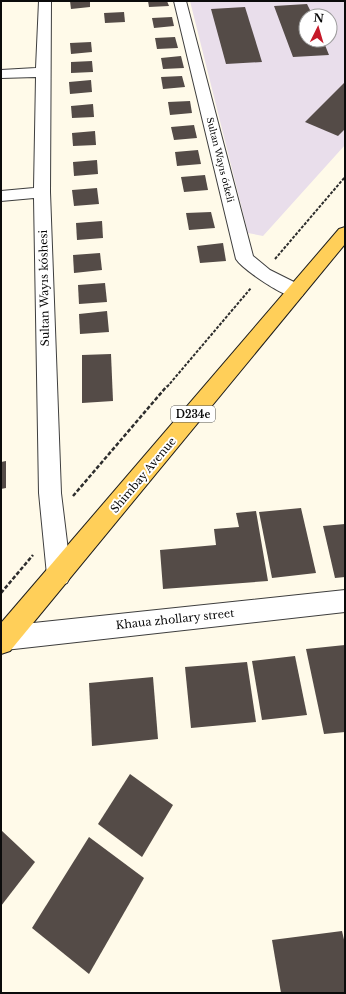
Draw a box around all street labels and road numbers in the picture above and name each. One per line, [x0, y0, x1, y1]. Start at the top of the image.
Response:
street label: Sultan Wayıs ótkeli [205, 116, 236, 204]
street label: Sultan Wayıs kóshesi [36, 229, 52, 346]
road number: D234e [171, 406, 215, 422]
street label: Shimbay Avenue [107, 434, 179, 516]
street label: Khaua zhollary street [115, 606, 236, 632]

